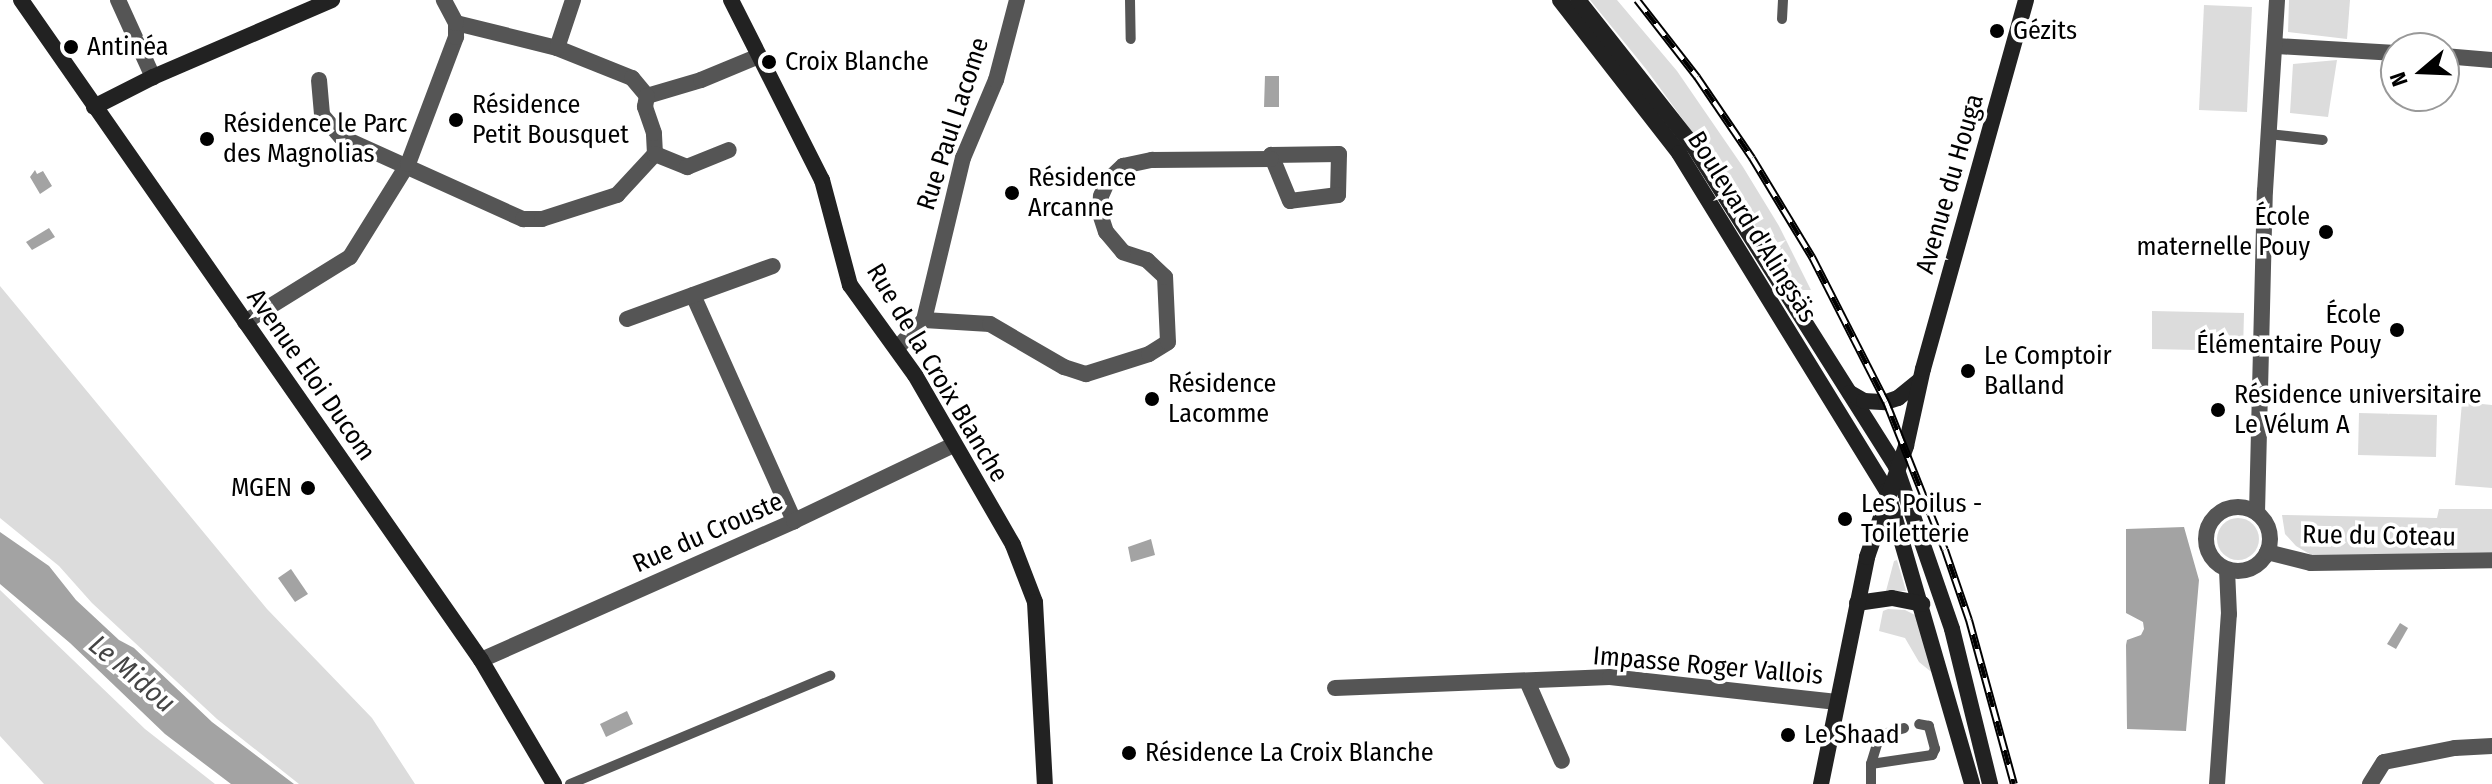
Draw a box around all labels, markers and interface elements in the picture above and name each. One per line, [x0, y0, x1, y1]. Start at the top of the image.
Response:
place label: Gézits [2013, 15, 2077, 47]
marker: Gézits [1988, 22, 2006, 40]
place label: Antinéa [87, 31, 168, 63]
north arrow [2380, 32, 2460, 112]
street label: Rue Paul Lacome [910, 34, 996, 214]
marker: Antinéa [62, 38, 80, 56]
place label: Croix Blanche [785, 46, 929, 78]
marker: Croix Blanche [760, 53, 778, 71]
text: N [2384, 69, 2414, 90]
place label: Résidence Petit Bousquet [472, 89, 629, 150]
street label: Avenue du Houga [1909, 91, 1991, 277]
place label: Résidence le Parc des Magnolias [223, 108, 407, 170]
marker: Résidence Petit Bousquet [447, 111, 465, 129]
street label: Boulevard d'Alingsäs [1681, 126, 1823, 328]
marker: Résidence le Parc des Magnolias [198, 130, 216, 148]
place label: Résidence Arcanne [1028, 162, 1136, 224]
marker: Résidence Arcanne [1003, 184, 1021, 202]
place label: École maternelle Pouy [2136, 201, 2310, 262]
marker: École maternelle Pouy [2317, 223, 2335, 241]
street label: Rue de la Croix Blanche [859, 258, 1015, 488]
street label: Avenue Eloi Ducom [240, 283, 382, 467]
place label: École Élémentaire Pouy [2196, 299, 2381, 360]
marker: École Élémentaire Pouy [2388, 321, 2406, 339]
place label: Le Comptoir Balland [1984, 340, 2112, 402]
marker: Le Comptoir Balland [1959, 362, 1977, 380]
place label: Résidence Lacomme [1168, 368, 1276, 430]
place label: Résidence universitaire Le Vélum A [2234, 379, 2482, 440]
marker: Résidence Lacomme [1143, 390, 1161, 408]
marker: Résidence universitaire Le Vélum A [2209, 401, 2227, 419]
place label: MGEN [231, 472, 292, 504]
marker: MGEN [299, 479, 317, 497]
street label: Rue du Crouste [628, 486, 788, 580]
place label: Les Poilus - Toiletterie [1861, 488, 1982, 550]
marker: Les Poilus - Toiletterie [1836, 510, 1854, 528]
street label: Rue du Coteau [2302, 519, 2456, 553]
water label: Le Midou [82, 628, 182, 720]
street label: Impasse Roger Vallois [1592, 640, 1824, 692]
place label: Le Shaad [1804, 719, 1900, 751]
marker: Le Shaad [1779, 726, 1797, 744]
place label: Résidence La Croix Blanche [1145, 737, 1433, 769]
marker: Résidence La Croix Blanche [1120, 744, 1138, 762]

